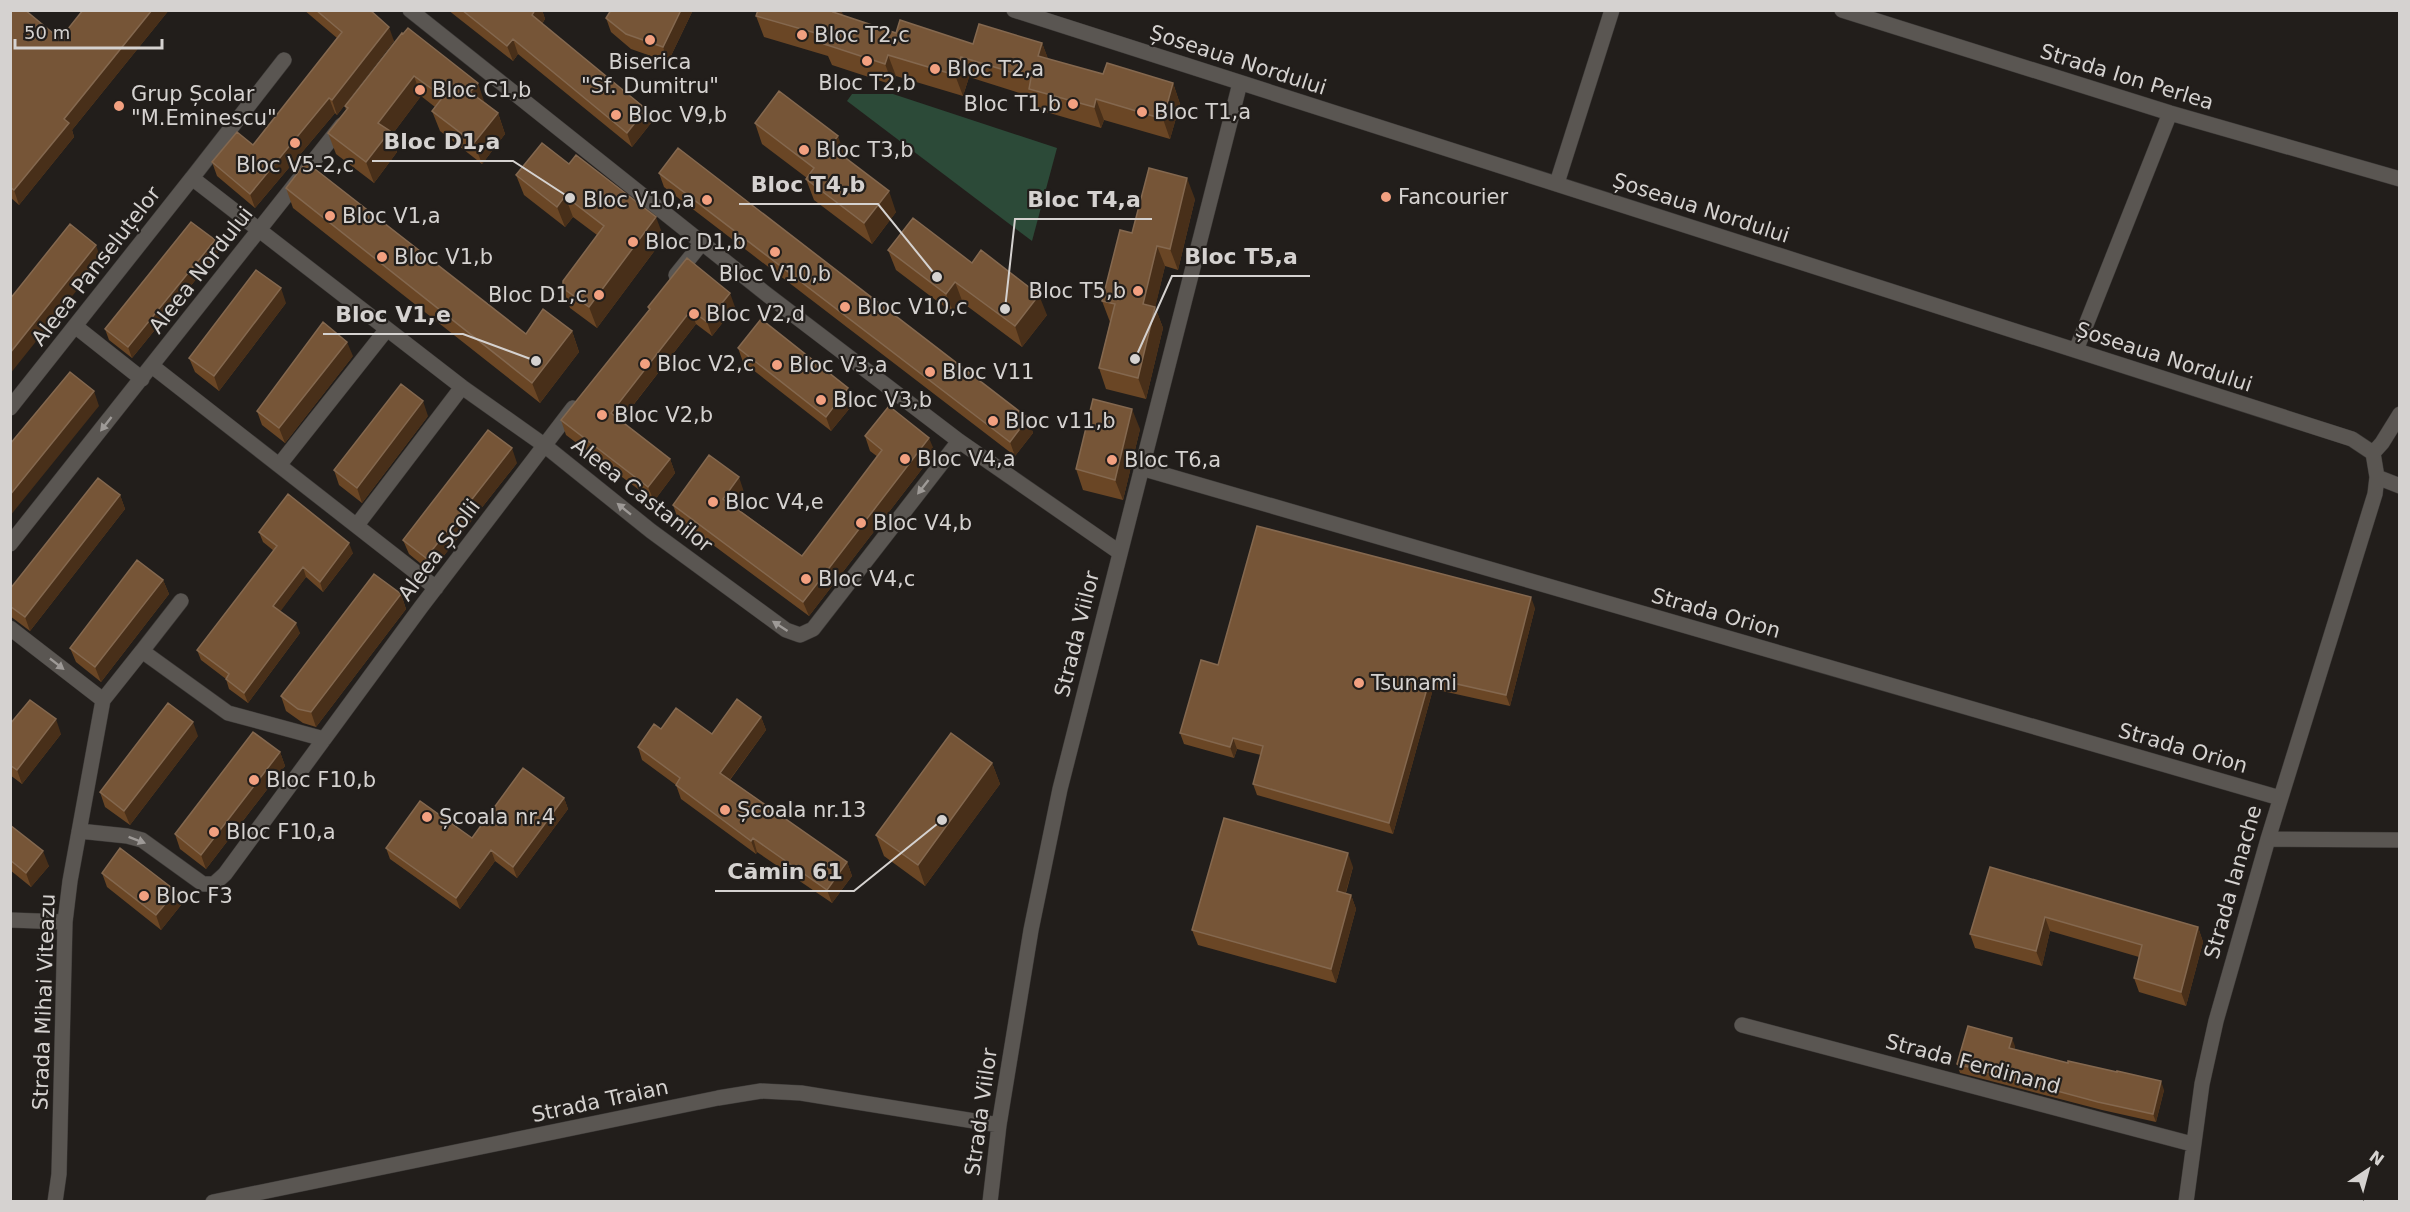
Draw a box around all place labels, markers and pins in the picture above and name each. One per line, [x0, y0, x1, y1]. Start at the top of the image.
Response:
place label: Bloc T2,c [814, 23, 910, 47]
marker: Bloc T2,c [795, 28, 809, 42]
marker: Biserica "Sf. Dumitru" [643, 33, 657, 47]
place label: Biserica "Sf. Dumitru" [581, 50, 719, 98]
marker: Bloc T2,b [860, 54, 874, 68]
place label: Bloc T2,a [947, 57, 1044, 81]
marker: Bloc T2,a [928, 62, 942, 76]
place label: Bloc T2,b [818, 71, 916, 95]
place label: Bloc C1,b [432, 78, 531, 102]
place label: Grup Școlar "M.Eminescu" [131, 82, 277, 130]
marker: Bloc C1,b [413, 83, 427, 97]
place label: Bloc T1,b [963, 92, 1061, 116]
marker: Bloc T1,b [1066, 97, 1080, 111]
marker: Grup Școlar "M.Eminescu" [112, 99, 126, 113]
place label: Bloc T1,a [1154, 100, 1251, 124]
place label: Bloc V9,b [628, 103, 727, 127]
marker: Bloc T1,a [1135, 105, 1149, 119]
marker: Bloc V9,b [609, 108, 623, 122]
callout: Bloc D1,a [372, 121, 513, 161]
marker: Bloc V5-2,c [288, 136, 302, 150]
place label: Bloc T3,b [816, 138, 914, 162]
marker: Bloc T3,b [797, 143, 811, 157]
place label: Bloc V5-2,c [236, 153, 354, 177]
callout: Bloc T4,b [739, 164, 878, 204]
callout: Bloc T4,a [1015, 179, 1152, 219]
place label: Fancourier [1398, 185, 1508, 209]
place label: Bloc V10,a [583, 188, 695, 212]
marker: Fancourier [1379, 190, 1393, 204]
marker: Bloc V10,a [700, 193, 714, 207]
place label: Bloc V1,a [342, 204, 441, 228]
marker: Bloc V1,a [323, 209, 337, 223]
place label: Bloc D1,b [645, 230, 746, 254]
marker: Bloc D1,b [626, 235, 640, 249]
callout: Bloc T5,a [1172, 236, 1310, 276]
place label: Bloc V1,b [394, 245, 493, 269]
marker: Bloc V10,b [768, 245, 782, 259]
marker: Bloc V1,b [375, 250, 389, 264]
place label: Bloc V10,b [719, 262, 831, 286]
place label: Bloc T5,b [1028, 279, 1126, 303]
place label: Bloc D1,c [488, 283, 587, 307]
marker: Bloc T5,b [1131, 284, 1145, 298]
marker: Bloc D1,c [592, 288, 606, 302]
callout: Bloc V1,e [323, 294, 463, 334]
place label: Bloc V10,c [857, 295, 968, 319]
marker: Bloc V10,c [838, 300, 852, 314]
place label: Bloc V2,d [706, 302, 805, 326]
marker: Bloc V2,d [687, 307, 701, 321]
place label: Bloc V2,c [657, 352, 754, 376]
place label: Bloc V3,a [789, 353, 888, 377]
marker: Bloc V2,c [638, 357, 652, 371]
marker: Bloc V3,a [770, 358, 784, 372]
place label: Bloc V11 [942, 360, 1034, 384]
marker: Bloc V11 [923, 365, 937, 379]
place label: Bloc V3,b [833, 388, 932, 412]
marker: Bloc V3,b [814, 393, 828, 407]
place label: Bloc V2,b [614, 403, 713, 427]
marker: Bloc V2,b [595, 408, 609, 422]
place label: Bloc v11,b [1005, 409, 1115, 433]
marker: Bloc v11,b [986, 414, 1000, 428]
place label: Bloc V4,a [917, 447, 1016, 471]
place label: Bloc T6,a [1124, 448, 1221, 472]
marker: Bloc V4,a [898, 452, 912, 466]
marker: Bloc T6,a [1105, 453, 1119, 467]
place label: Bloc V4,e [725, 490, 824, 514]
marker: Bloc V4,e [706, 495, 720, 509]
place label: Bloc V4,b [873, 511, 972, 535]
marker: Bloc V4,b [854, 516, 868, 530]
place label: Bloc V4,c [818, 567, 915, 591]
marker: Bloc V4,c [799, 572, 813, 586]
place label: Tsunami [1370, 671, 1457, 695]
marker: Tsunami [1352, 676, 1366, 690]
place label: Bloc F10,b [266, 768, 376, 792]
marker: Bloc F10,b [247, 773, 261, 787]
place label: Școala nr.13 [737, 798, 866, 822]
marker: Școala nr.13 [718, 803, 732, 817]
place label: Școala nr.4 [439, 805, 555, 829]
marker: Școala nr.4 [420, 810, 434, 824]
place label: Bloc F10,a [226, 820, 336, 844]
marker: Bloc F10,a [207, 825, 221, 839]
callout: Cămin 61 [715, 851, 854, 891]
place label: Bloc F3 [156, 884, 233, 908]
marker: Bloc F3 [137, 889, 151, 903]

